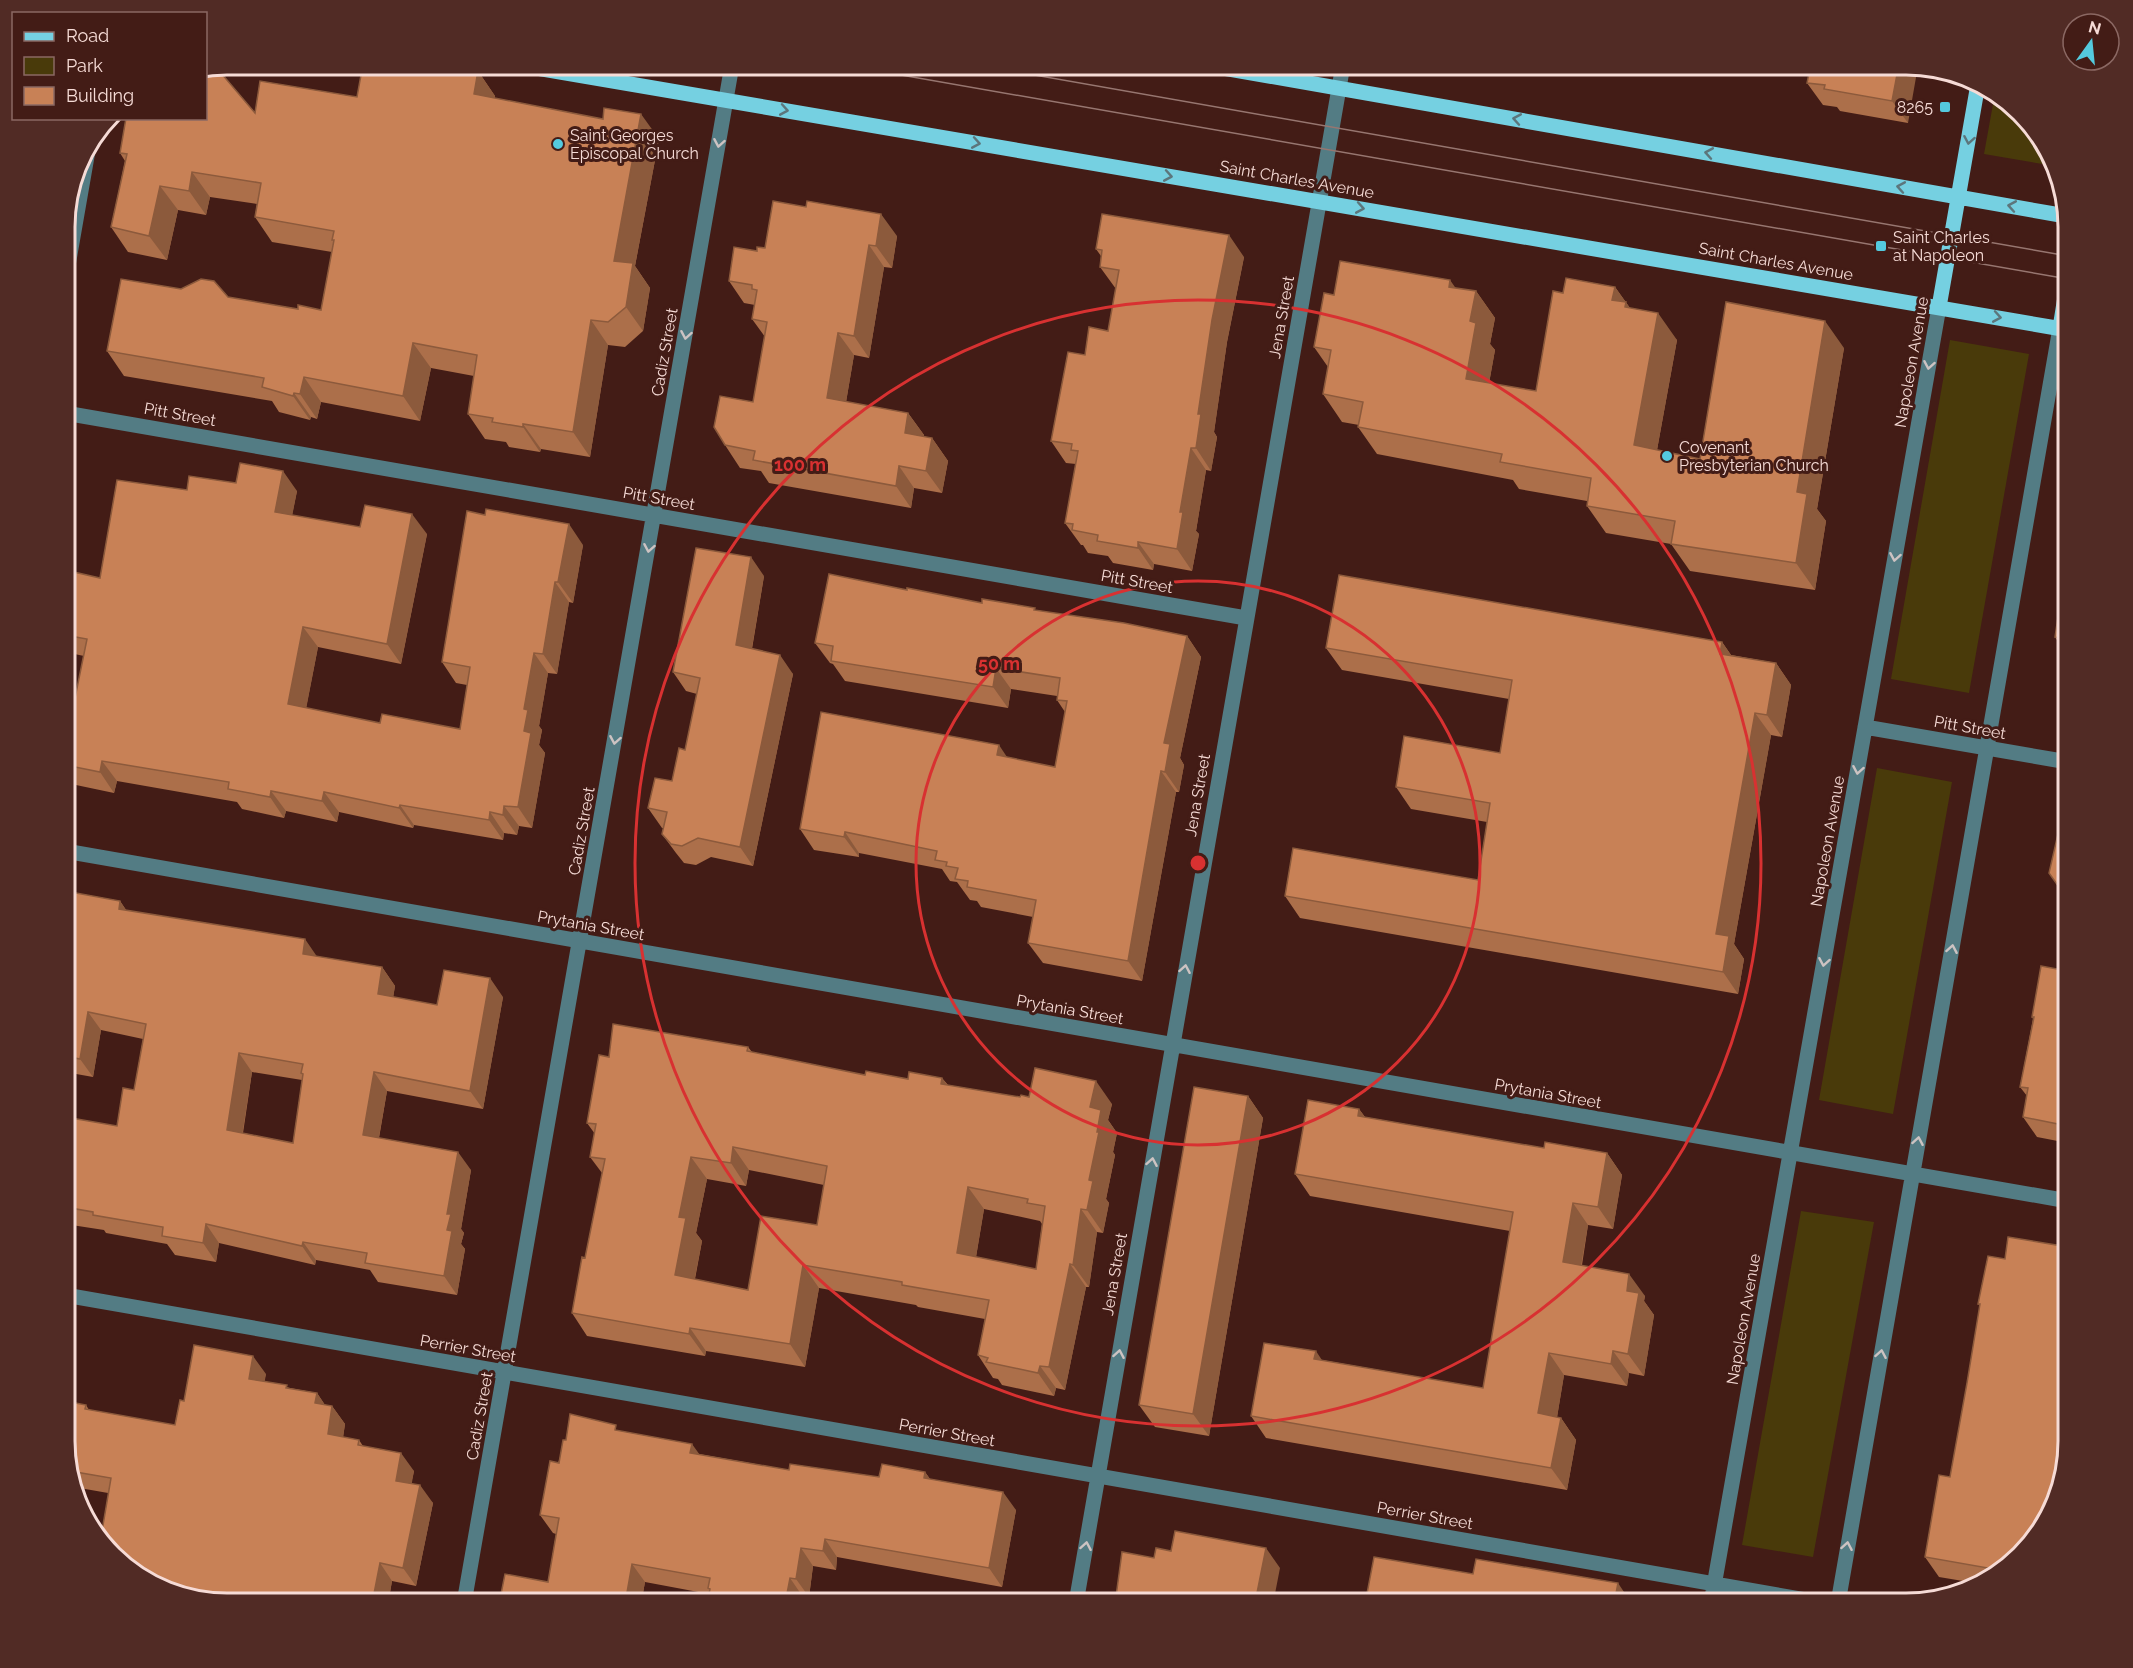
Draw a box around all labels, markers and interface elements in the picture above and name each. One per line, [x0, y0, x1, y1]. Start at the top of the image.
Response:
legend [12, 12, 207, 120]
north arrow [2061, 12, 2121, 72]
text: N [2086, 17, 2103, 39]
text: Road [66, 25, 109, 46]
text: Park [66, 55, 103, 76]
text: Building [66, 85, 134, 106]
place label: 8265 [1897, 98, 1933, 117]
marker: 8265 [1938, 100, 1952, 114]
one-way arrow [778, 103, 788, 116]
one-way arrow [1512, 113, 1522, 126]
place label: Saint Georges Episcopal Church [570, 126, 699, 163]
one-way arrow [970, 136, 980, 149]
one-way arrow [1963, 136, 1975, 145]
marker: Saint Georges Episcopal Church [551, 137, 565, 151]
one-way arrow [713, 138, 726, 148]
one-way arrow [1704, 147, 1714, 160]
street label: Saint Charles Avenue [1218, 157, 1376, 202]
one-way arrow [1163, 169, 1173, 182]
one-way arrow [1896, 181, 1906, 193]
one-way arrow [1355, 201, 1365, 214]
one-way arrow [2008, 201, 2017, 213]
place label: Saint Charles at Napoleon [1893, 228, 1990, 265]
street label: Saint Charles Avenue [1697, 239, 1855, 284]
marker: Saint Charles at Napoleon [1874, 239, 1888, 253]
street label: Jena Street [1265, 274, 1298, 360]
street label: Napoleon Avenue [1891, 295, 1932, 429]
street label: Cadiz Street [647, 306, 682, 398]
one-way arrow [1992, 311, 2001, 323]
one-way arrow [680, 330, 692, 340]
one-way arrow [1923, 360, 1936, 370]
street label: Pitt Street [143, 399, 218, 430]
place label: Covenant Presbyterian Church [1679, 438, 1829, 475]
marker: Covenant Presbyterian Church [1660, 449, 1674, 463]
text: 100 m [774, 454, 826, 475]
street label: Pitt Street [622, 483, 697, 514]
one-way arrow [643, 543, 655, 552]
one-way arrow [1889, 552, 1902, 562]
street label: Pitt Street [1100, 566, 1175, 597]
text: 50 m [978, 653, 1020, 674]
street label: Pitt Street [1933, 712, 2008, 743]
one-way arrow [609, 735, 622, 745]
street label: Jena Street [1181, 752, 1214, 838]
one-way arrow [1852, 765, 1864, 774]
street label: Napoleon Avenue [1807, 774, 1848, 908]
street label: Cadiz Street [564, 785, 599, 877]
centre of rings [1188, 853, 1208, 873]
street label: Prytania Street [536, 907, 647, 944]
one-way arrow [1945, 944, 1958, 954]
one-way arrow [1818, 956, 1831, 966]
one-way arrow [1178, 965, 1191, 975]
street label: Prytania Street [1015, 991, 1126, 1028]
street label: Prytania Street [1493, 1075, 1604, 1112]
one-way arrow [1911, 1136, 1924, 1146]
one-way arrow [1145, 1157, 1158, 1167]
street label: Jena Street [1098, 1231, 1131, 1317]
street label: Napoleon Avenue [1723, 1252, 1764, 1386]
street label: Perrier Street [419, 1331, 518, 1366]
one-way arrow [1112, 1349, 1125, 1359]
one-way arrow [1874, 1349, 1887, 1359]
street label: Cadiz Street [462, 1370, 497, 1462]
street label: Perrier Street [898, 1415, 997, 1450]
street label: Perrier Street [1376, 1498, 1475, 1533]
one-way arrow [1079, 1541, 1091, 1551]
one-way arrow [1841, 1541, 1853, 1550]

